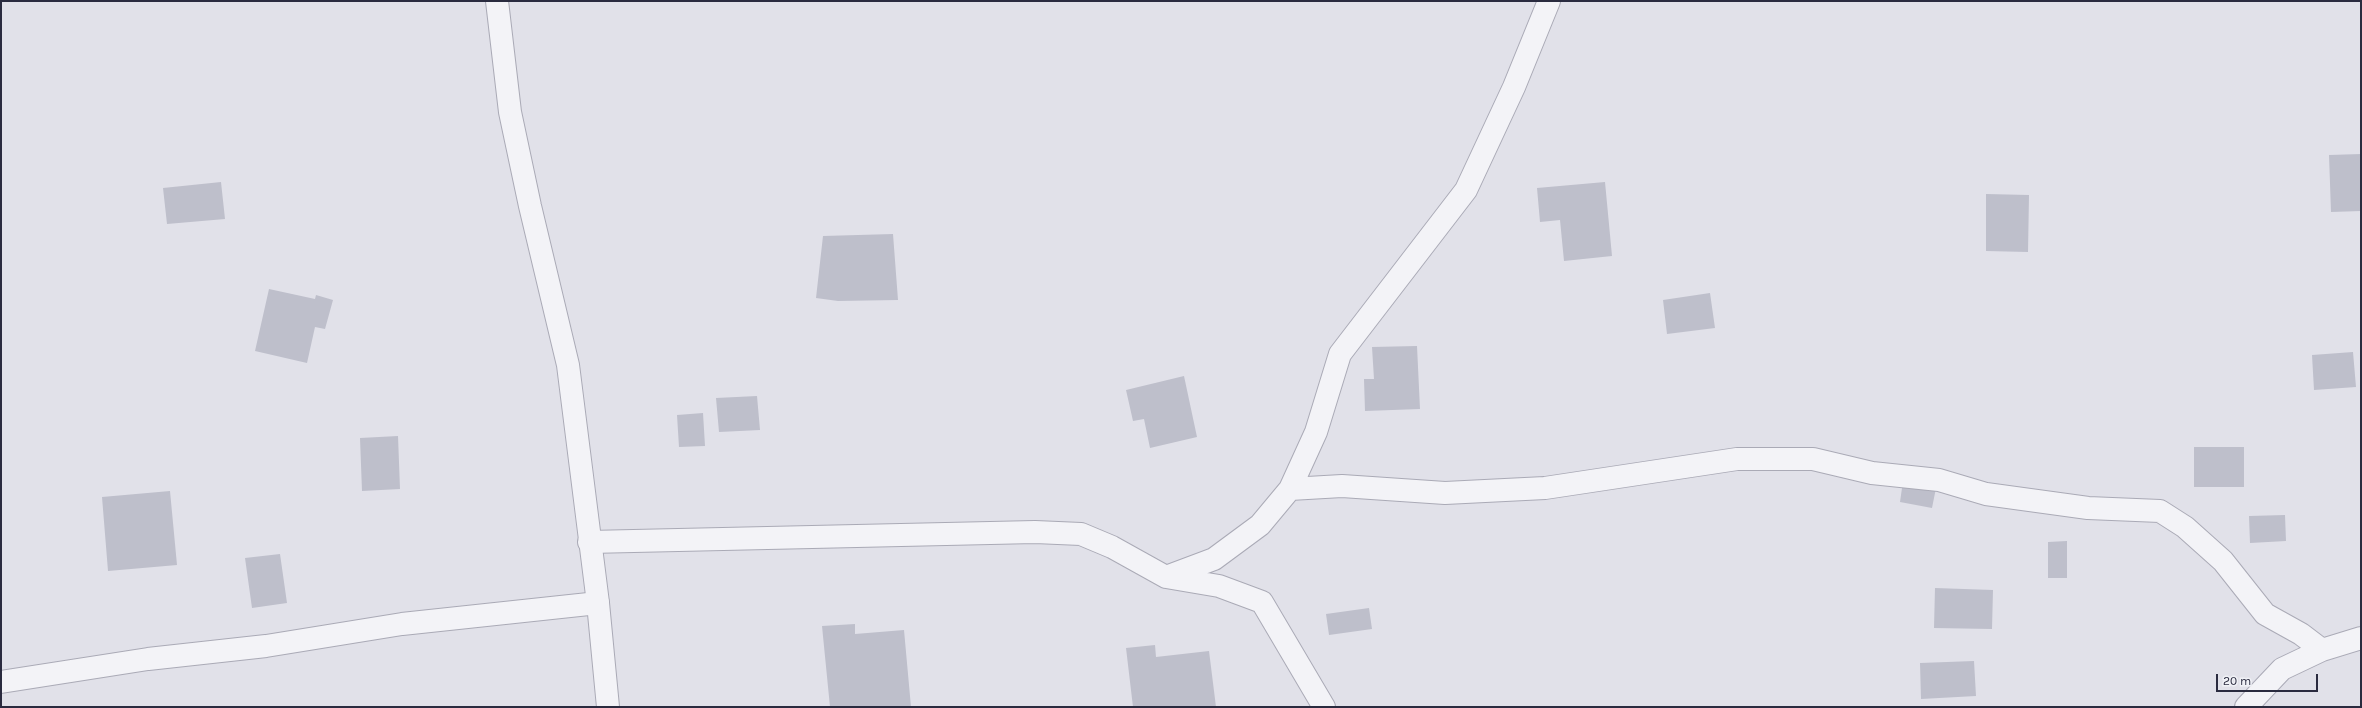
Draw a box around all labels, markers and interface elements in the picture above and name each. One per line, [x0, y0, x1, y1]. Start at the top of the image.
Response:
scale bar [2218, 666, 2320, 692]
text: 20 m [2223, 674, 2251, 688]

